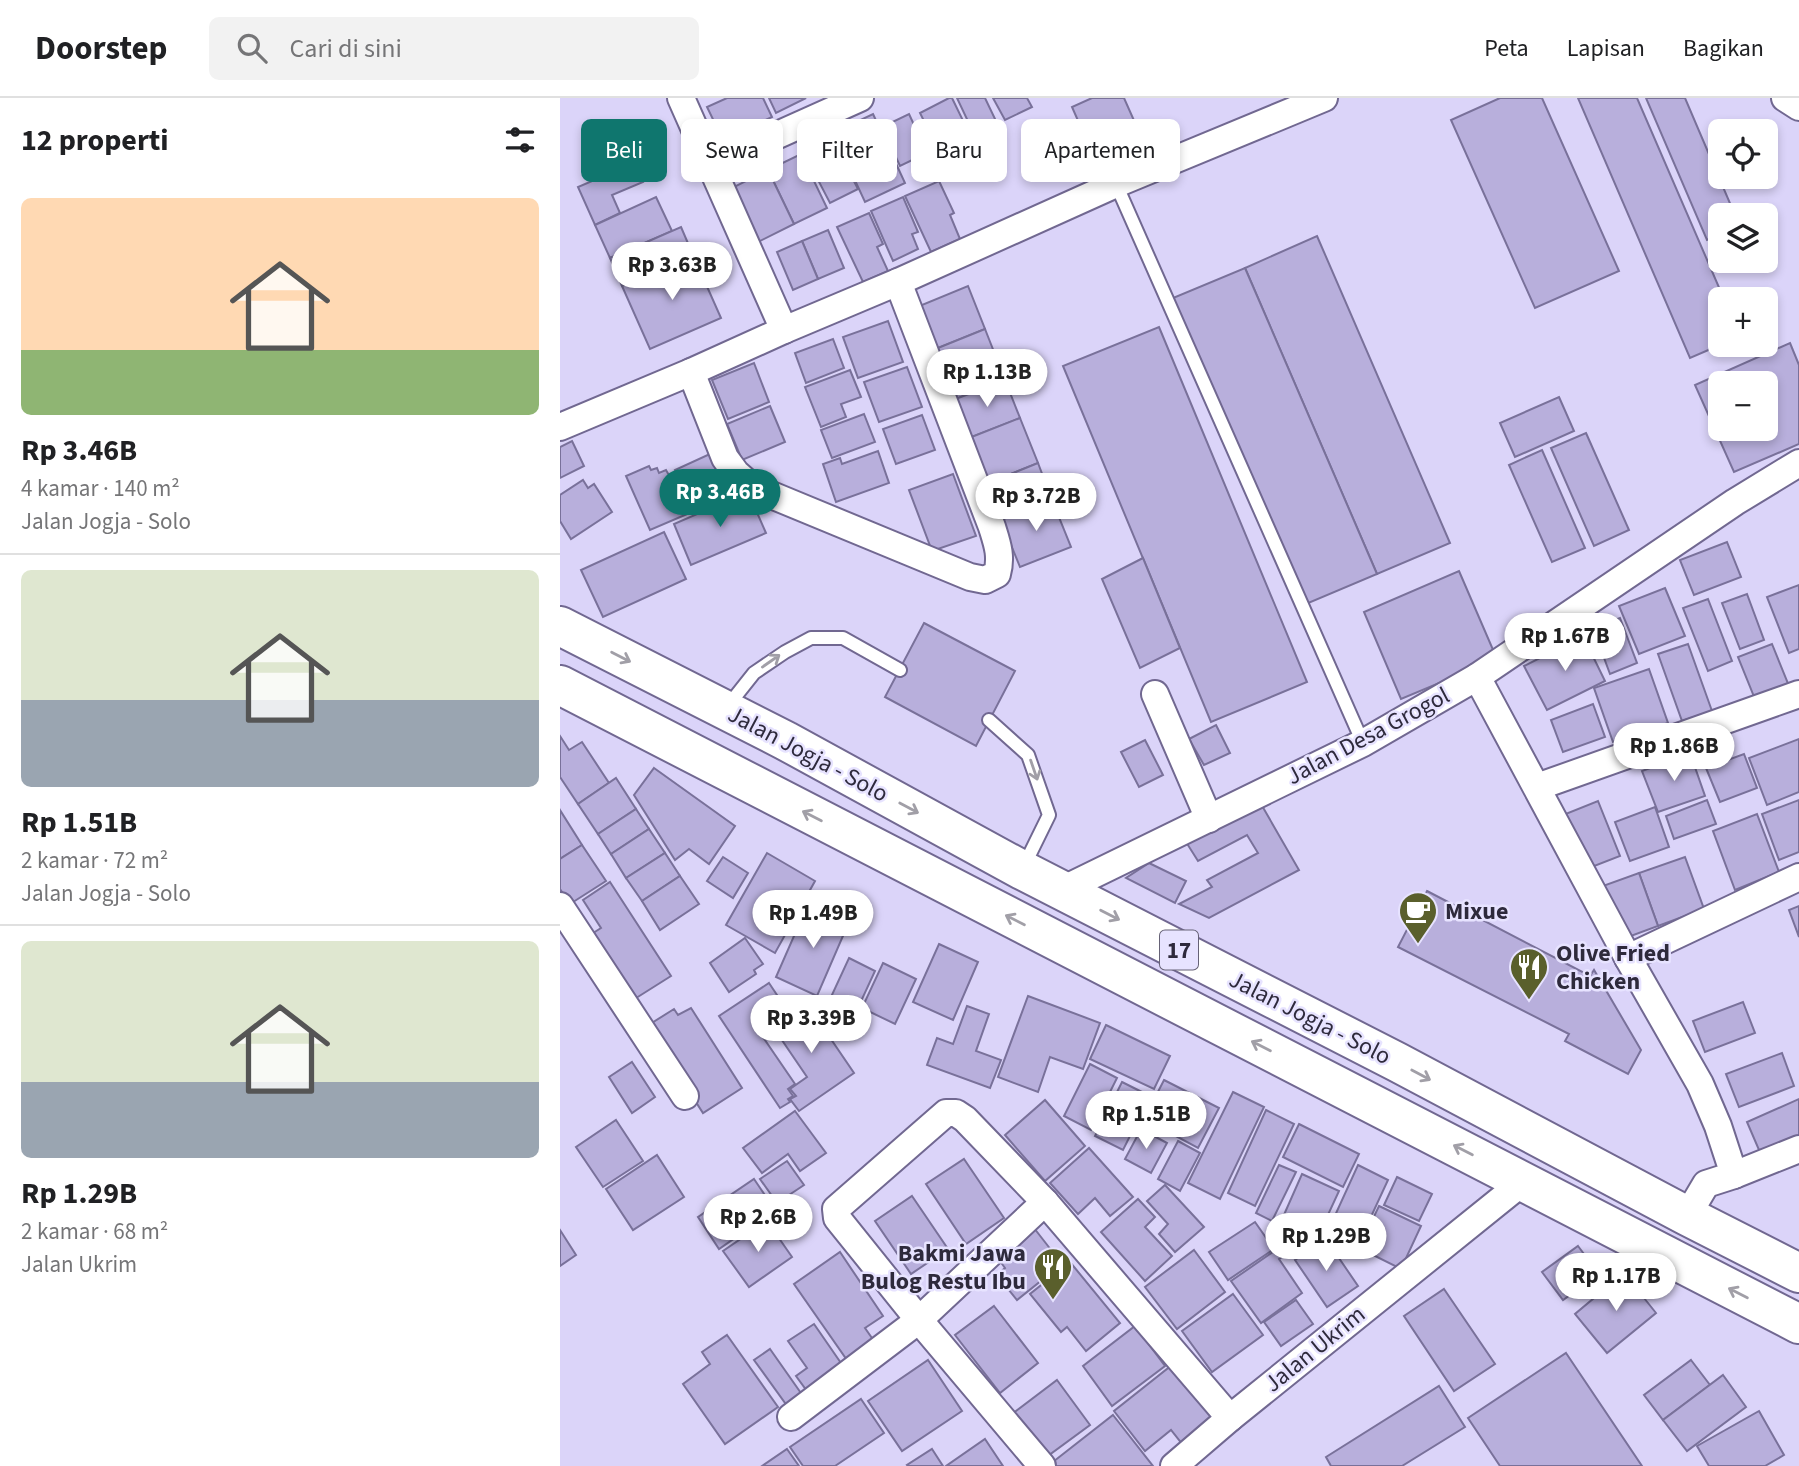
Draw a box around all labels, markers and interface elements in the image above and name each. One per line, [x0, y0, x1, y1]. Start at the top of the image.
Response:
search box [209, 17, 699, 80]
text: Doorstep [35, 25, 167, 72]
icon: search [233, 29, 271, 67]
text: Cari di sini [289, 30, 402, 67]
text: Peta [1484, 31, 1529, 66]
text: Lapisan [1567, 31, 1645, 66]
text: Bagikan [1683, 31, 1764, 66]
text: 12 properti [21, 119, 169, 162]
chip: Beli [581, 119, 667, 182]
chip: Sewa [681, 119, 783, 182]
chip: Filter [797, 119, 897, 182]
chip: Baru [911, 119, 1007, 182]
chip: Apartemen [1021, 119, 1180, 182]
map controls [1708, 119, 1778, 441]
button: locate [1708, 119, 1778, 189]
icon: filters [501, 121, 539, 159]
button: layers [1708, 203, 1778, 273]
pin: Rp 3.63B [600, 242, 744, 302]
icon: home [217, 243, 343, 369]
text: Rp 3.63B [627, 248, 717, 281]
button: + [1708, 287, 1778, 357]
pin: Rp 1.13B [915, 350, 1059, 409]
text: Rp 1.13B [942, 355, 1032, 388]
button: − [1708, 371, 1778, 441]
text: Rp 3.46B [21, 429, 137, 472]
pin: Rp 3.46B [648, 470, 792, 529]
text: 4 kamar · 140 m² [21, 472, 180, 505]
pin: Rp 3.72B [964, 474, 1108, 533]
text: Rp 3.46B [675, 475, 765, 508]
text: Rp 3.72B [991, 479, 1081, 512]
text: Jalan Jogja - Solo [21, 505, 191, 538]
pin: Rp 1.67B [1493, 614, 1637, 673]
icon: home [217, 615, 343, 741]
text: Rp 1.67B [1520, 619, 1610, 652]
one-way arrow [610, 650, 631, 664]
one-way arrow [761, 654, 781, 668]
street label: Jalan Desa Grogol [1280, 678, 1456, 794]
street label: Jalan Jogja - Solo [722, 697, 894, 811]
pin: Rp 1.86B [1602, 724, 1746, 783]
text: Rp 1.86B [1629, 729, 1719, 762]
one-way arrow [1028, 759, 1041, 781]
text: Rp 1.51B [21, 801, 137, 844]
one-way arrow [898, 802, 919, 815]
one-way arrow [802, 809, 823, 823]
text: 2 kamar · 72 m² [21, 844, 168, 877]
text: Jalan Jogja - Solo [21, 877, 191, 910]
pin: Rp 1.49B [741, 890, 885, 950]
cafe icon: Mixue [1397, 890, 1439, 945]
place label: Mixue [1445, 894, 1508, 929]
text: Rp 1.49B [768, 896, 858, 929]
one-way arrow [1099, 909, 1120, 922]
one-way arrow [1005, 912, 1025, 926]
road number: 17 [1160, 930, 1198, 970]
place label: Olive Fried Chicken [1556, 936, 1670, 999]
restaurant icon: Olive Fried Chicken [1508, 946, 1550, 1001]
street label: Jalan Jogja - Solo [1223, 962, 1397, 1074]
icon: home [217, 986, 343, 1112]
pin: Rp 3.39B [739, 996, 883, 1055]
text: Rp 3.39B [766, 1001, 856, 1034]
one-way arrow [1251, 1038, 1272, 1052]
one-way arrow [1410, 1069, 1431, 1083]
pin: Rp 1.51B [1074, 1091, 1218, 1151]
text: Rp 1.51B [1101, 1097, 1191, 1130]
one-way arrow [1453, 1142, 1474, 1156]
text: Rp 1.29B [21, 1172, 137, 1215]
pin: Rp 2.6B [693, 1194, 823, 1254]
text: Rp 2.6B [720, 1200, 796, 1233]
pin: Rp 1.29B [1254, 1214, 1398, 1273]
text: 2 kamar · 68 m² [21, 1215, 168, 1248]
text: Rp 1.29B [1281, 1219, 1371, 1252]
place label: Bakmi Jawa Bulog Restu Ibu [861, 1236, 1026, 1299]
restaurant icon: Bakmi Jawa Bulog Restu Ibu [1032, 1246, 1074, 1301]
text: Jalan Ukrim [21, 1248, 137, 1281]
pin: Rp 1.17B [1544, 1254, 1688, 1313]
text: Rp 1.17B [1571, 1259, 1661, 1292]
one-way arrow [1729, 1285, 1749, 1299]
street label: Jalan Ukrim [1257, 1297, 1373, 1401]

